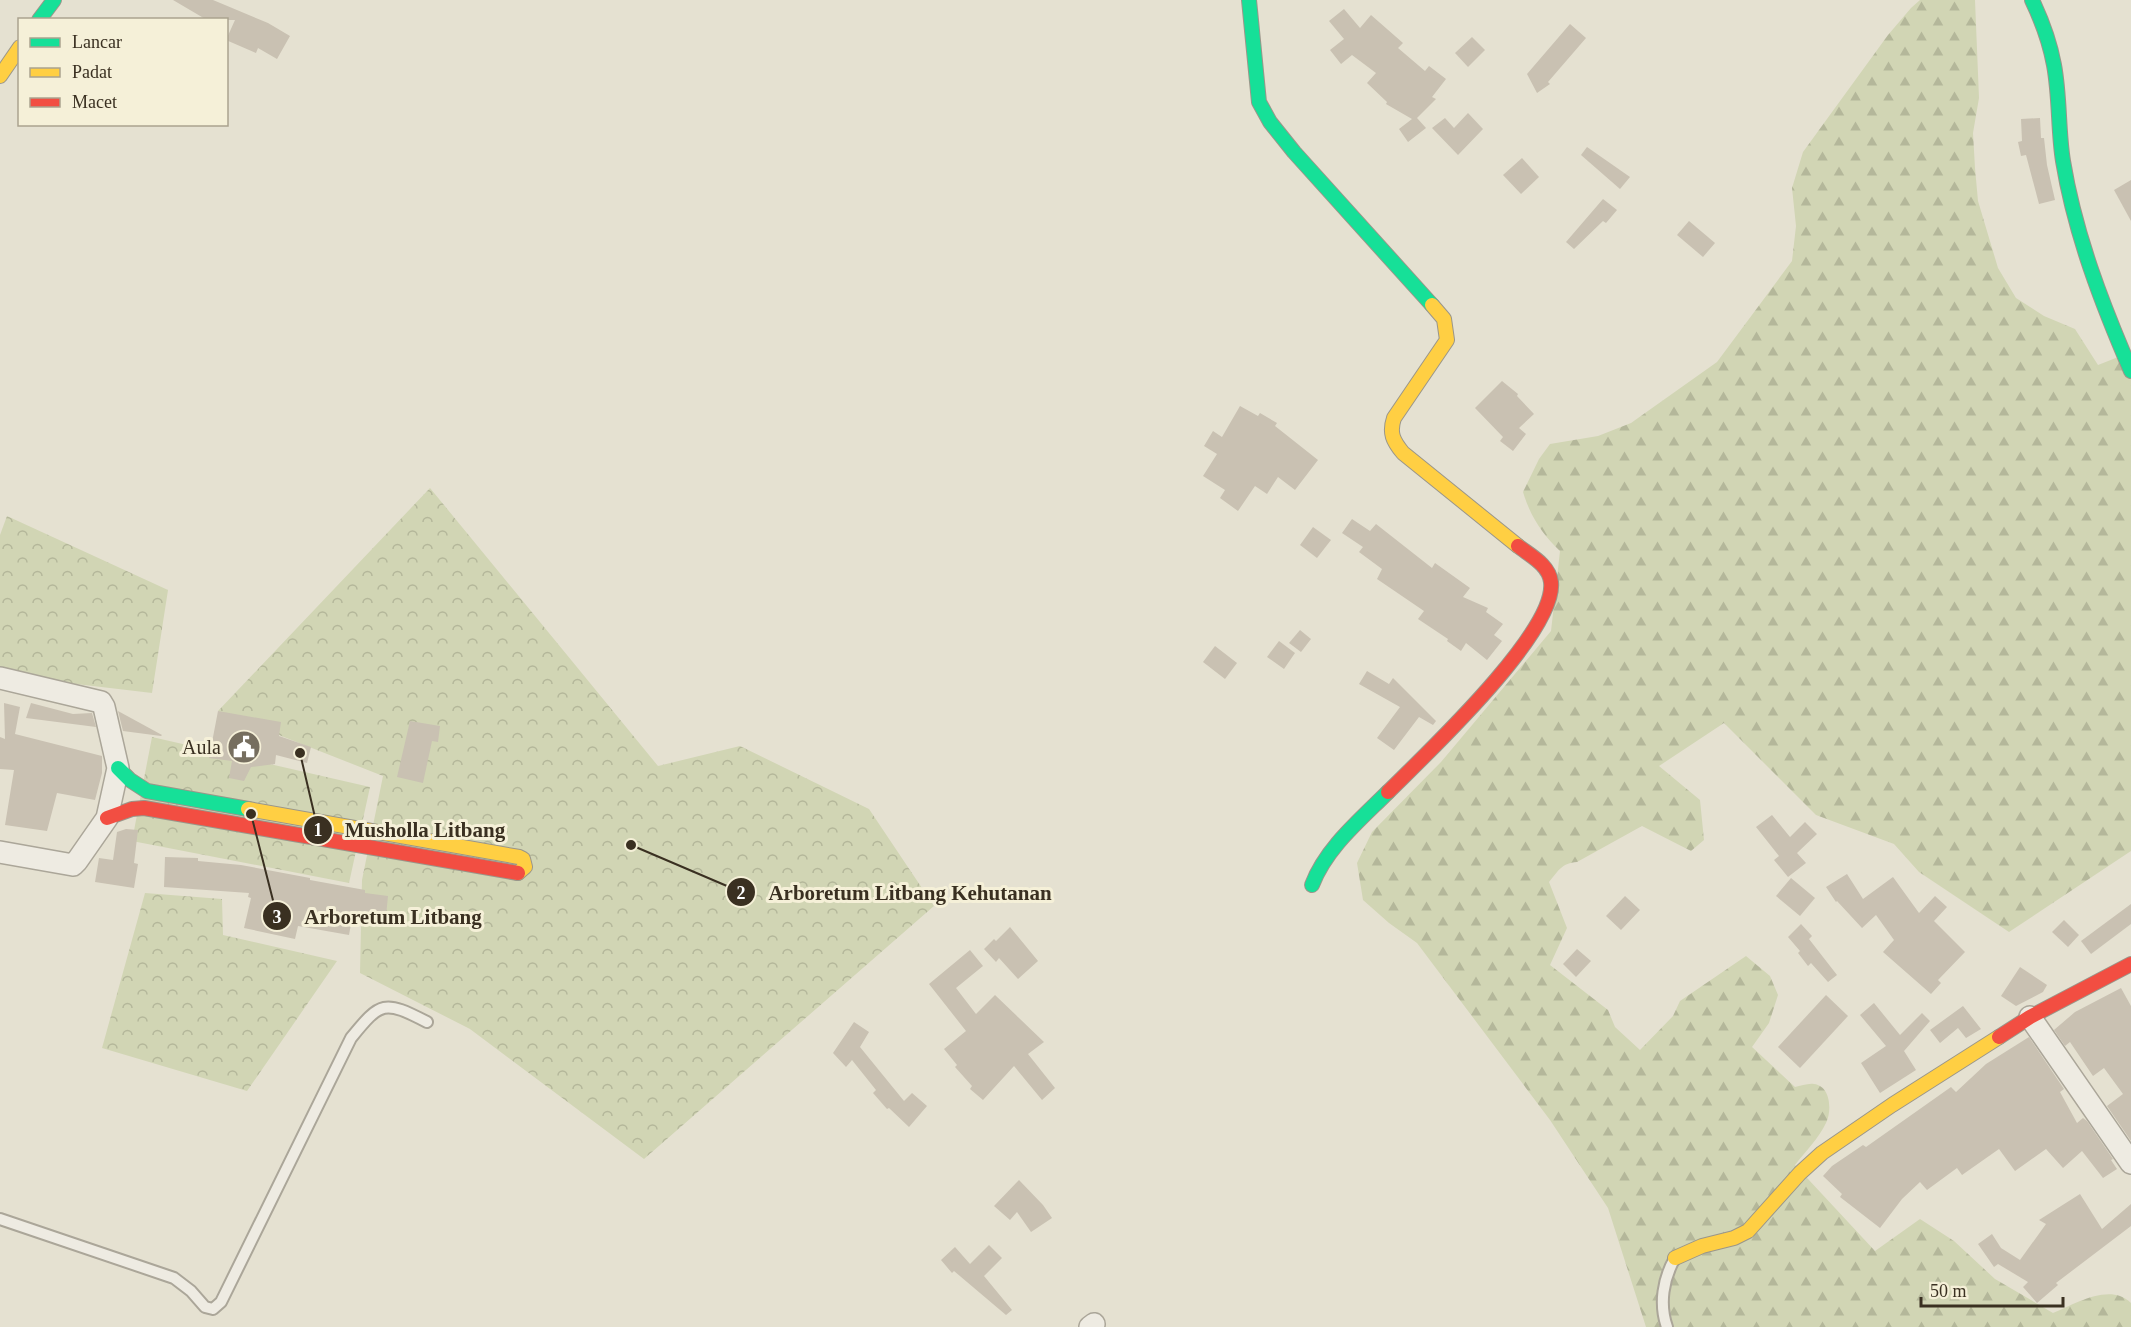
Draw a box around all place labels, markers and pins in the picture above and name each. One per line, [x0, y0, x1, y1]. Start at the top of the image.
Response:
public building icon: Aula [226, 729, 262, 765]
place label: Aula [182, 736, 221, 758]
callout: Musholla Litbang [303, 810, 517, 849]
callout: Arboretum Litbang Kehutanan [726, 873, 1063, 912]
callout: Arboretum Litbang [262, 897, 493, 936]

